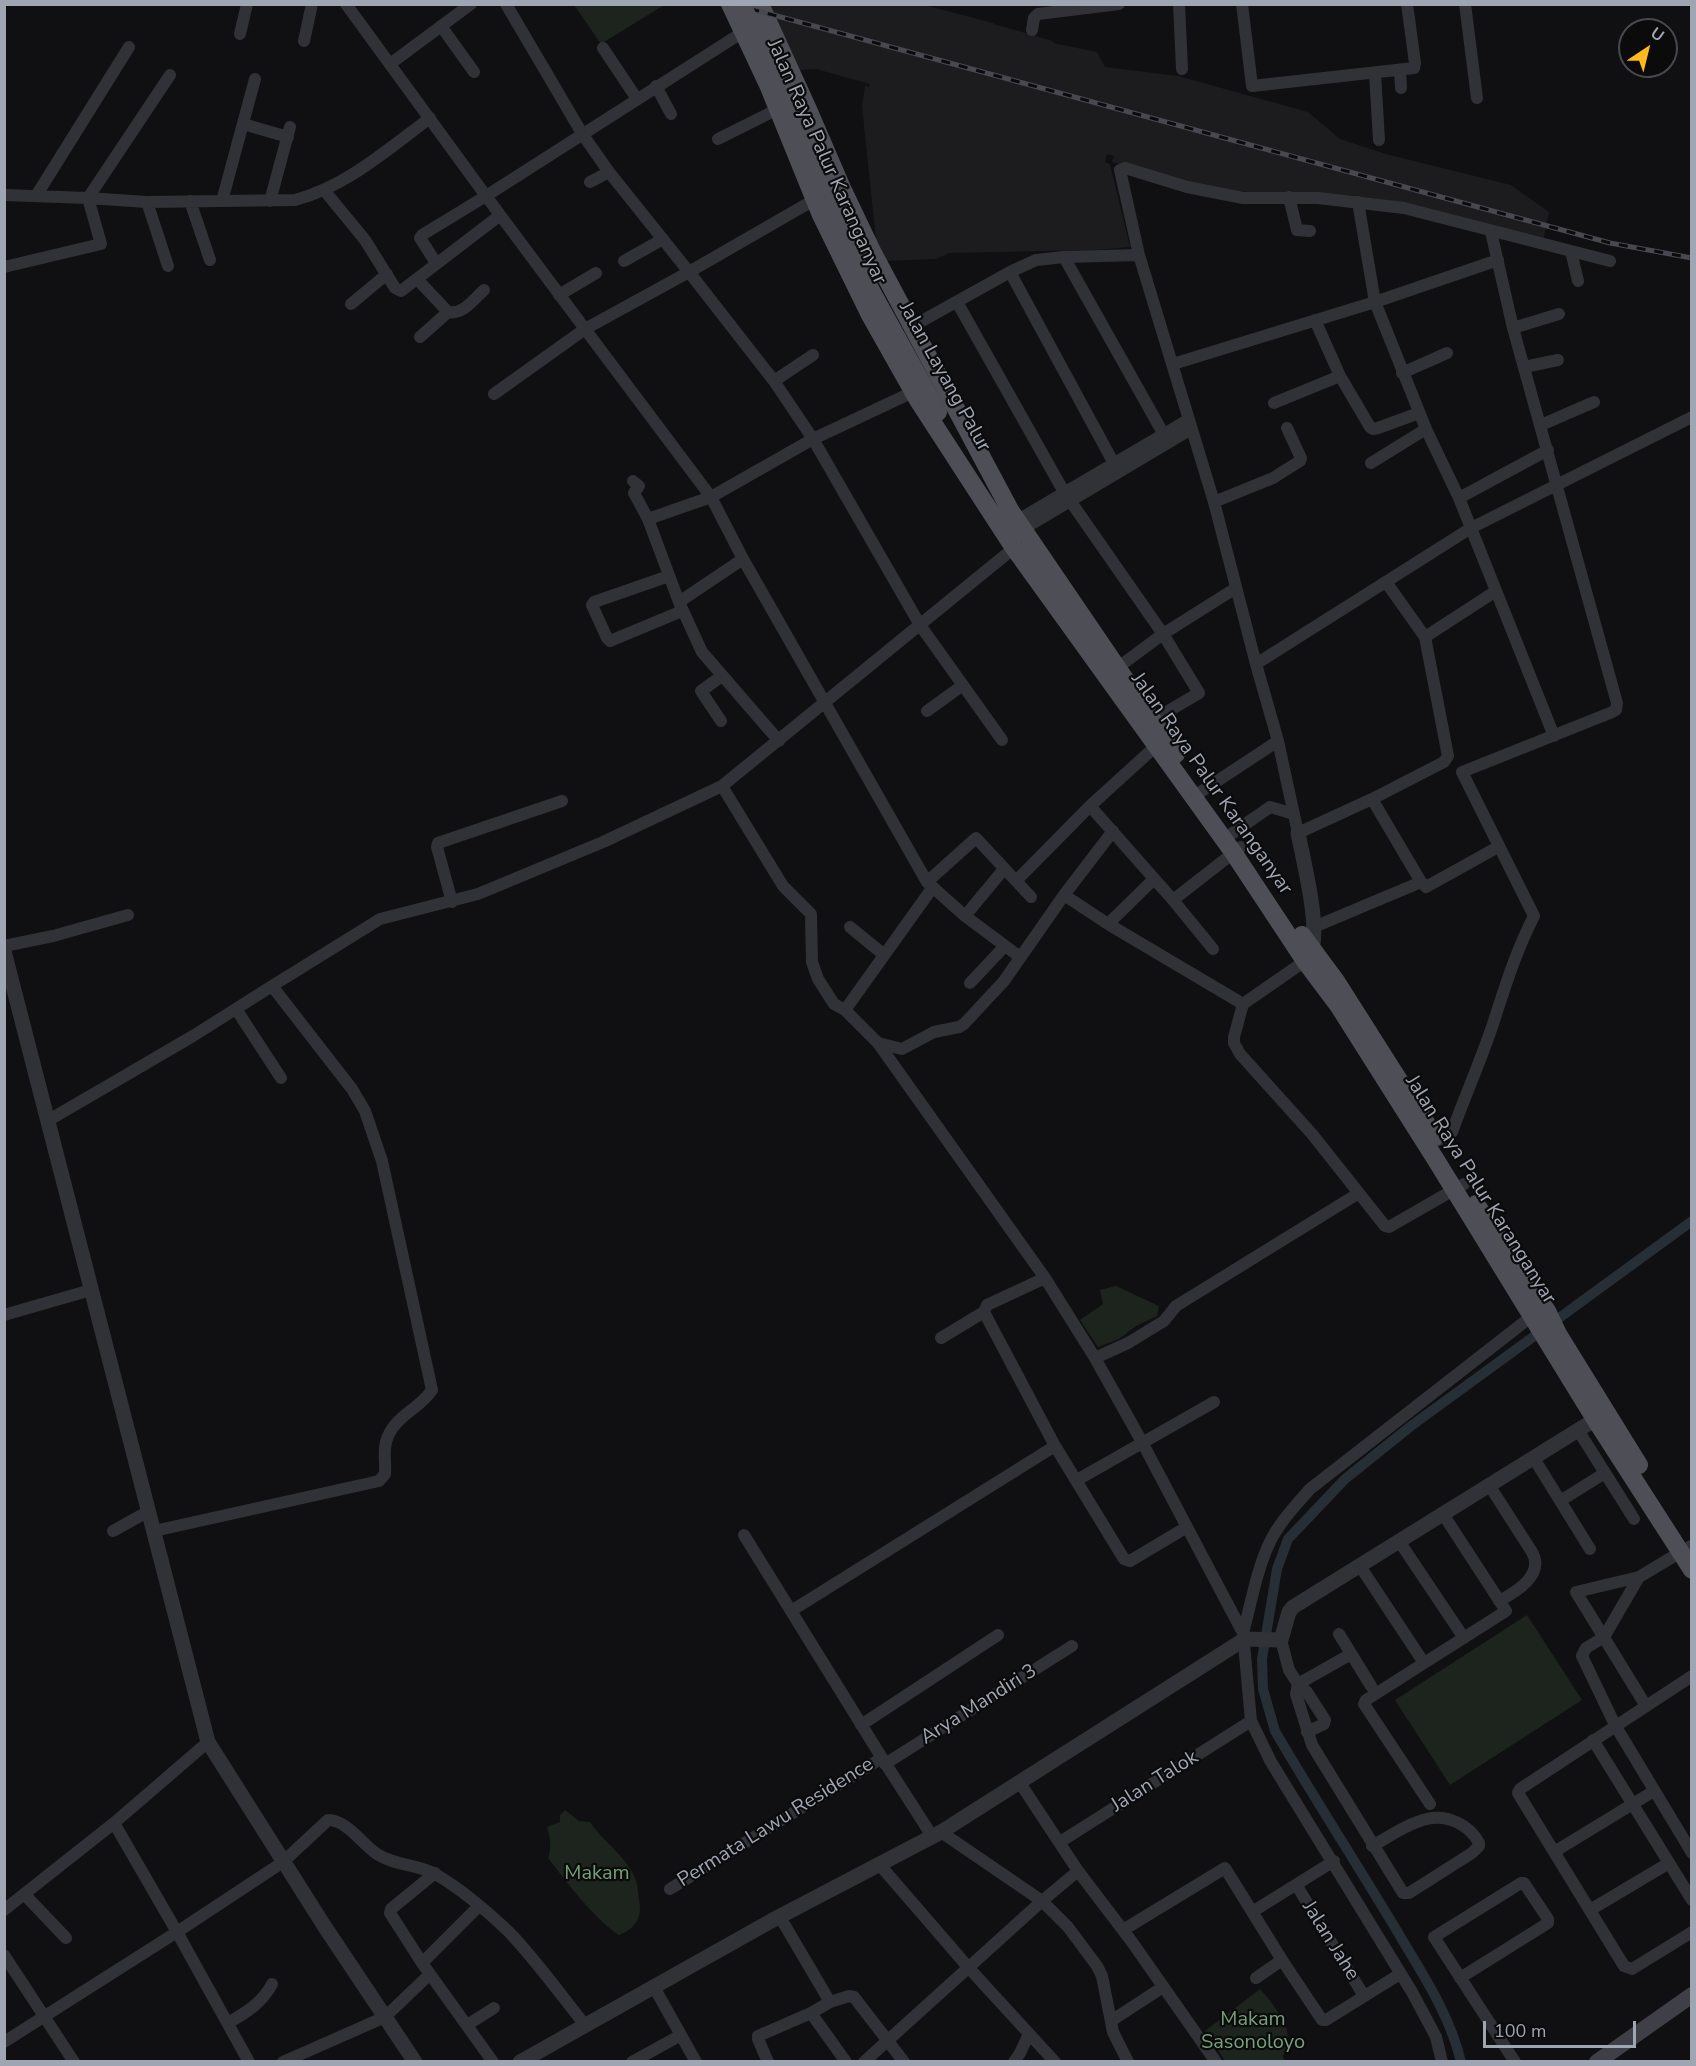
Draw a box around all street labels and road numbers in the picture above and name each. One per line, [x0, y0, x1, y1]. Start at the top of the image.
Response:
street label: Jalan Raya Palur Karanganyar [761, 36, 891, 288]
street label: Jalan Layang Palur [893, 298, 995, 456]
street label: Jalan Raya Palur Karanganyar [1125, 668, 1297, 900]
street label: Jalan Raya Palur Karanganyar [1399, 1071, 1561, 1309]
street label: Arya Mandiri 3 [916, 1660, 1042, 1750]
street label: Jalan Talok [1107, 1746, 1203, 1818]
street label: Permata Lawu Residence [674, 1753, 878, 1893]
street label: Jalan Jahe [1296, 1897, 1364, 1985]

